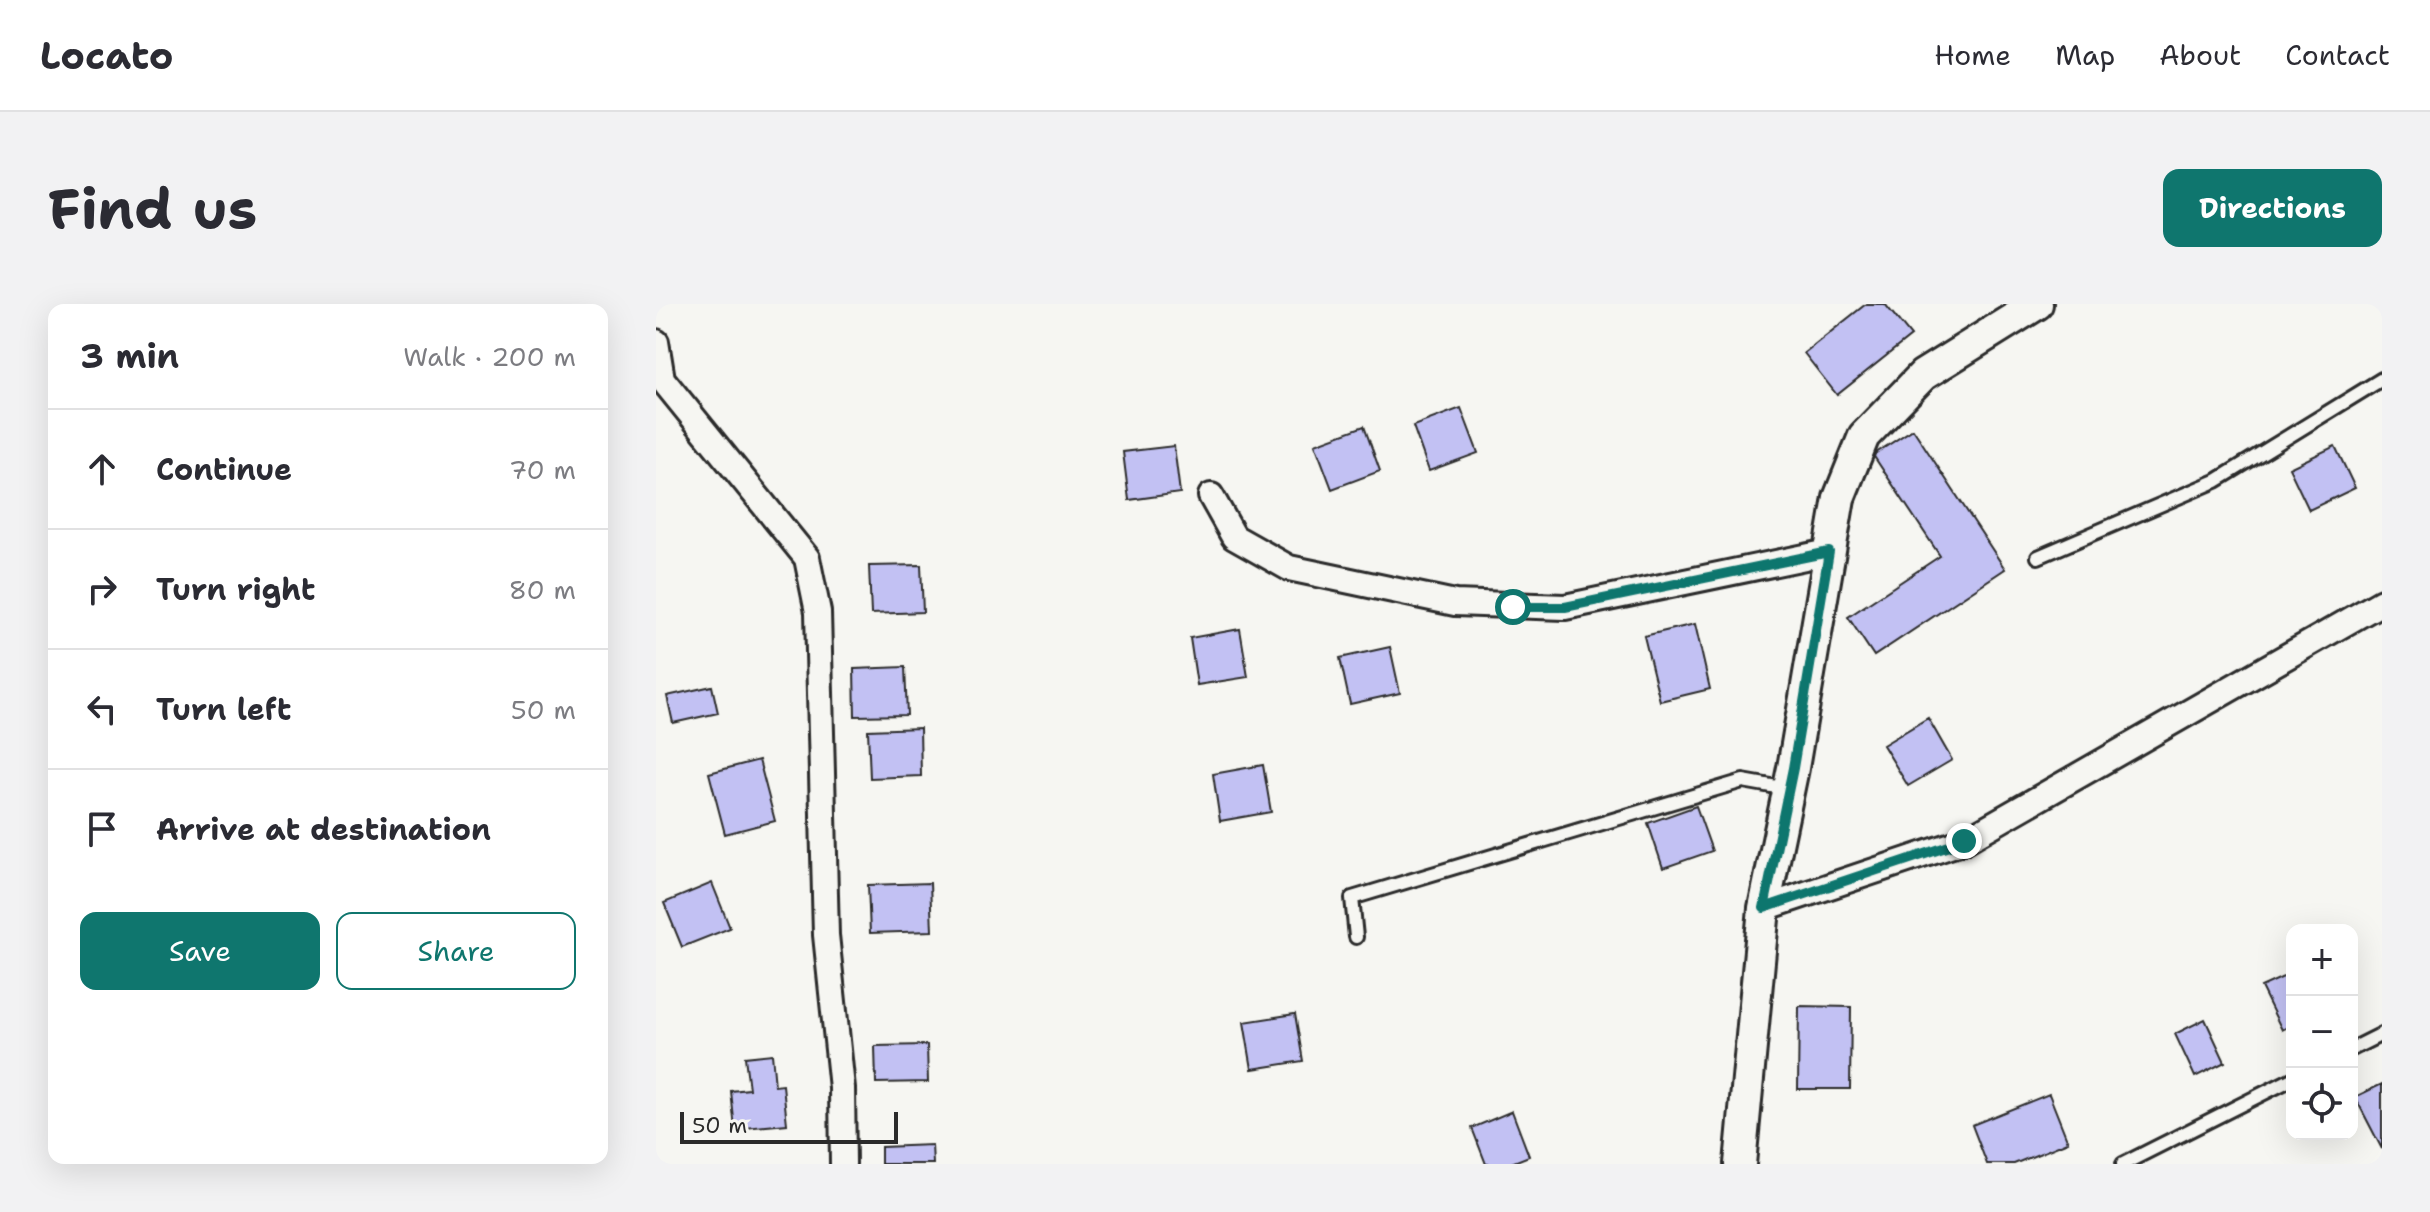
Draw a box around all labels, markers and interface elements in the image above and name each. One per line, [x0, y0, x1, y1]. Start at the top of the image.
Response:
text: Locato [40, 30, 173, 81]
text: Home [1934, 36, 2011, 74]
text: Map [2055, 36, 2115, 74]
text: About [2159, 36, 2241, 74]
text: Contact [2285, 36, 2390, 74]
button: Directions [2163, 169, 2382, 247]
text: Find us [48, 171, 257, 246]
text: 3 min [80, 333, 179, 379]
text: Walk · 200 m [403, 339, 576, 374]
icon: ahead [80, 447, 124, 491]
text: Continue [156, 449, 292, 490]
text: 70 m [509, 452, 576, 487]
icon: right [80, 567, 124, 611]
text: Turn right [156, 569, 315, 610]
text: 80 m [509, 572, 576, 607]
route start [1495, 589, 1531, 625]
icon: left [80, 687, 124, 731]
text: Turn left [156, 689, 291, 730]
text: 50 m [511, 692, 576, 727]
icon: arrive [80, 807, 124, 851]
text: Arrive at destination [156, 809, 491, 850]
route end [1946, 823, 1982, 859]
button: Save [80, 912, 320, 990]
button: Share [336, 912, 576, 990]
map controls [2286, 924, 2358, 1140]
button: + [2286, 924, 2358, 996]
button: − [2286, 996, 2358, 1068]
button: locate [2286, 1068, 2358, 1140]
scale bar [680, 1108, 898, 1144]
text: 50 m [692, 1111, 747, 1140]

